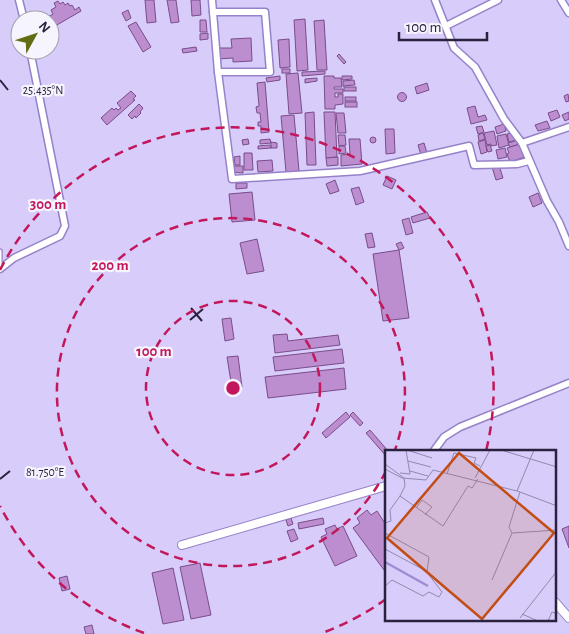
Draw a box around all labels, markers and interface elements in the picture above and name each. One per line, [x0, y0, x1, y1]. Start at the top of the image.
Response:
north arrow [10, 10, 60, 60]
scale bar [399, 10, 486, 42]
text: N [36, 19, 53, 36]
text: 100 m [406, 20, 441, 35]
text: 25.435°N [23, 84, 63, 96]
text: 300 m [30, 197, 66, 212]
text: 200 m [91, 258, 129, 273]
text: 100 m [136, 344, 172, 359]
centre of rings [224, 379, 242, 397]
inset map [385, 450, 556, 622]
text: 81.750°E [26, 466, 64, 478]

